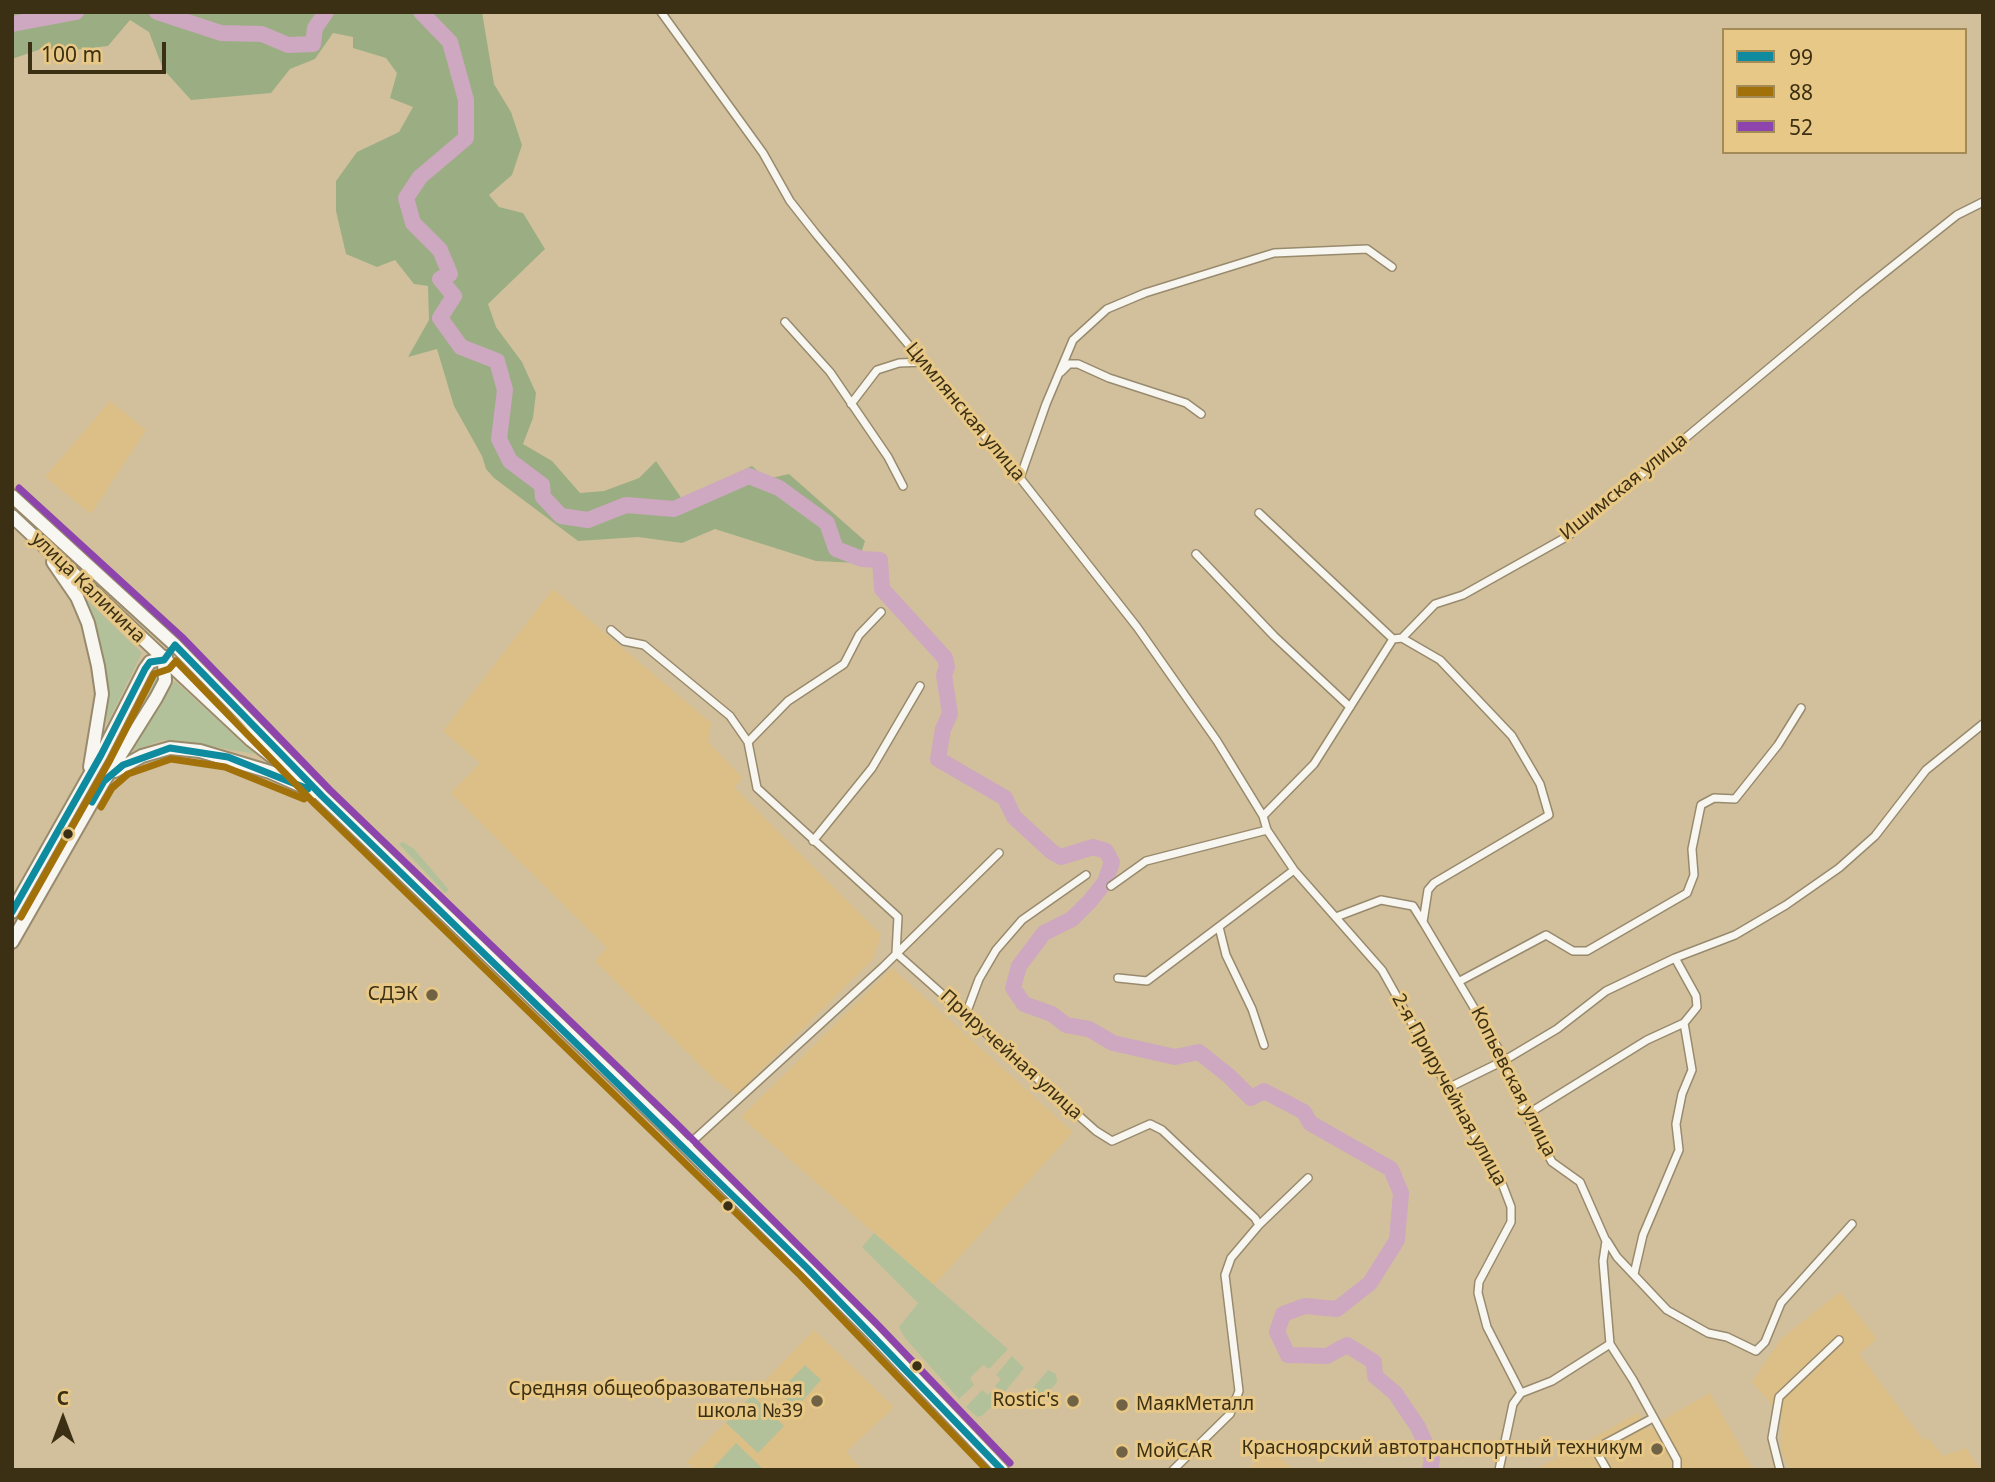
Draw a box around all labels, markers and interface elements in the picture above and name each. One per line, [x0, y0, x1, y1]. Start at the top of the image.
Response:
scale bar [32, 28, 170, 72]
legend [1722, 28, 1967, 154]
text: 100 m [41, 40, 102, 68]
text: 99 [1789, 43, 1813, 71]
text: 88 [1789, 78, 1813, 106]
text: 52 [1789, 113, 1813, 141]
street label: Цимлянская улица [900, 338, 1030, 486]
street label: Ишимская улица [1556, 429, 1692, 545]
street label: улица Калинина [26, 528, 150, 648]
unlabelled marker [61, 827, 75, 841]
place label: СДЭК [368, 984, 418, 1006]
street label: Приручейная улица [935, 985, 1087, 1125]
marker: СДЭК [424, 987, 440, 1003]
street label: 2-я Приручейная улица [1387, 990, 1511, 1190]
street label: Копьевская улица [1465, 1003, 1561, 1161]
unlabelled marker [721, 1199, 735, 1213]
unlabelled marker [910, 1359, 924, 1373]
place label: Средняя общеобразовательная школа №39 [509, 1379, 803, 1423]
north arrow [28, 1384, 98, 1454]
text: С [57, 1385, 69, 1411]
place label: Rostic's [993, 1390, 1059, 1412]
marker: Средняя общеобразовательная школа №39 [809, 1393, 825, 1409]
marker: Rostic's [1065, 1393, 1081, 1409]
place label: МаякМеталл [1136, 1394, 1254, 1416]
marker: МаякМеталл [1114, 1397, 1130, 1413]
place label: Красноярский автотранспортный техникум [1241, 1438, 1643, 1460]
place label: МойCAR [1136, 1441, 1212, 1463]
marker: Красноярский автотранспортный техникум [1649, 1441, 1665, 1457]
marker: МойCAR [1114, 1444, 1130, 1460]

